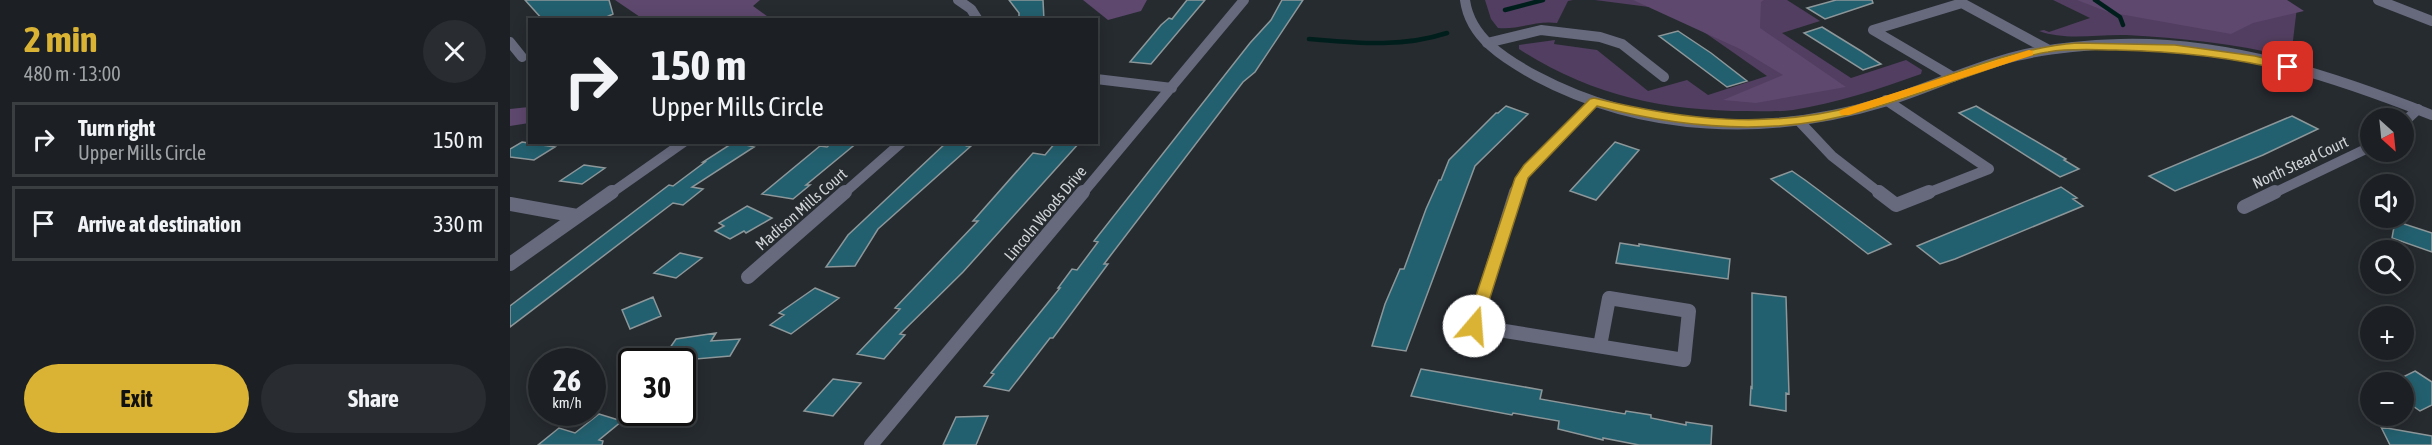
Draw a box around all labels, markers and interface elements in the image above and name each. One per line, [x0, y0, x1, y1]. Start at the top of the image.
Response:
text: 2 min [24, 18, 98, 60]
button: close [423, 20, 486, 83]
text: 150 m [651, 41, 746, 89]
pin [2262, 41, 2313, 92]
icon: right [552, 42, 630, 120]
icon: arrive [2271, 50, 2304, 83]
text: 480 m · 13:00 [24, 62, 121, 85]
text: Upper Mills Circle [651, 91, 824, 122]
north arrow [2360, 108, 2414, 162]
map controls [2360, 108, 2414, 426]
text: Turn right [78, 115, 155, 141]
icon: right [27, 123, 60, 156]
text: 150 m [433, 127, 483, 153]
street label: North Stead Court [2249, 132, 2351, 192]
text: Upper Mills Circle [78, 141, 206, 164]
street label: Lincoln Woods Drive [1000, 162, 1090, 264]
street label: Madison Mills Court [752, 164, 851, 253]
button: sound [2360, 174, 2414, 228]
icon: arrive [27, 207, 60, 240]
text: Arrive at destination [78, 211, 241, 237]
text: 330 m [433, 211, 483, 237]
button: search [2360, 240, 2414, 294]
position arrow [1442, 294, 1506, 358]
button: + [2360, 306, 2414, 360]
speed limit sign: 30 [618, 348, 696, 426]
text: 26 [553, 363, 581, 397]
button: Exit [24, 364, 249, 433]
button: Share [261, 364, 486, 433]
button: − [2360, 372, 2414, 426]
text: km/h [552, 394, 582, 411]

